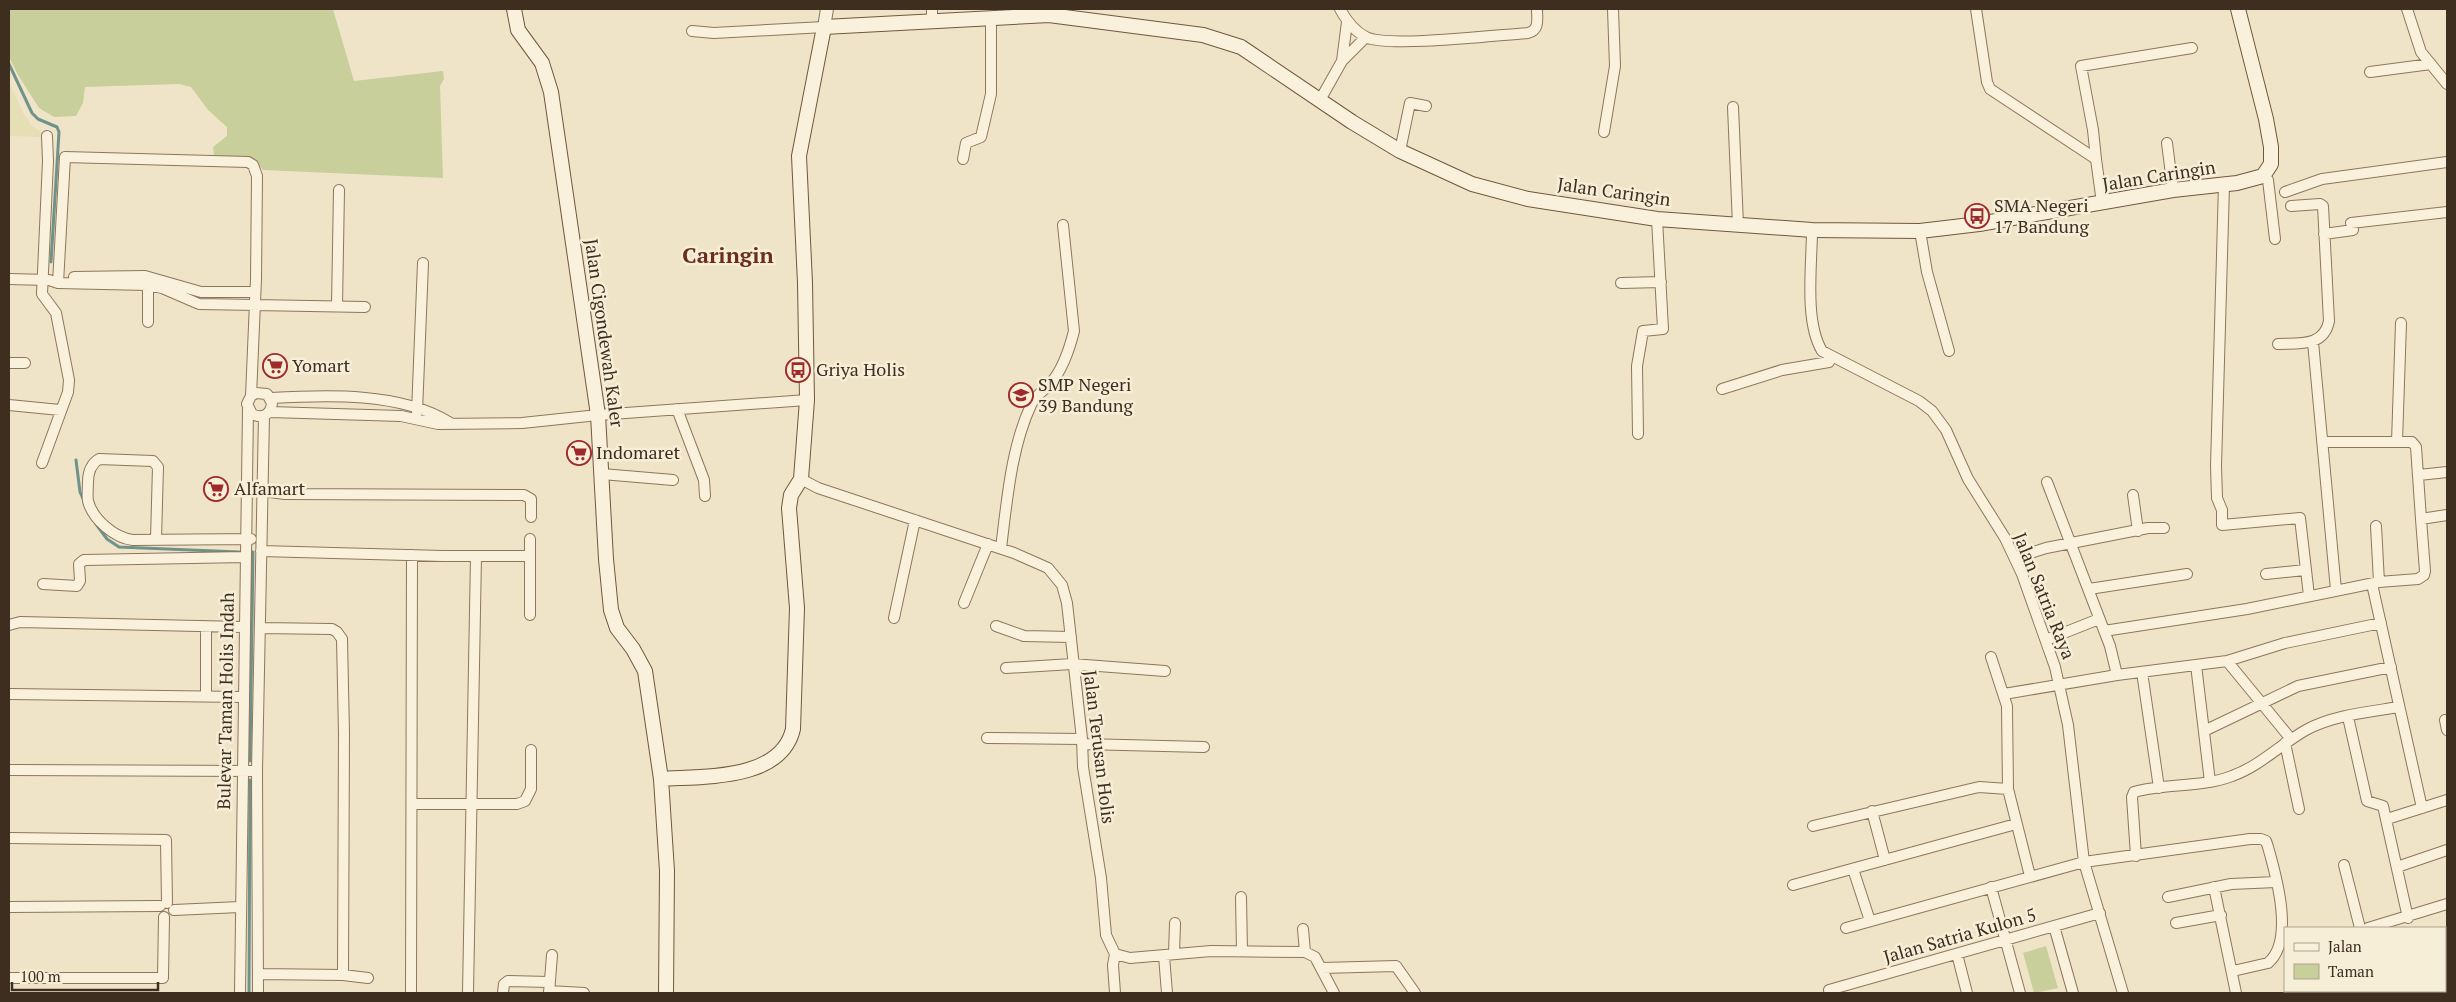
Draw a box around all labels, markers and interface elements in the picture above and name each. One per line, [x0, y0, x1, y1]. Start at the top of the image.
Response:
street label: Jalan Caringin [2101, 154, 2217, 196]
street label: Jalan Caringin [1556, 171, 1673, 211]
place label: SMA Negeri 17 Bandung [1994, 193, 2089, 238]
bus stop icon: SMA Negeri 17 Bandung [1964, 203, 1990, 229]
street label: Jalan Cigondewah Kaler [580, 237, 630, 429]
district label: Caringin [682, 240, 774, 269]
supermarket icon: Yomart [262, 353, 288, 379]
place label: Yomart [292, 353, 350, 377]
bus stop icon: Griya Holis [785, 357, 811, 383]
place label: Griya Holis [816, 357, 905, 381]
place label: SMP Negeri 39 Bandung [1038, 372, 1133, 417]
school or university icon: SMP Negeri 39 Bandung [1008, 382, 1034, 408]
supermarket icon: Indomaret [566, 440, 592, 466]
place label: Indomaret [596, 440, 681, 464]
supermarket icon: Alfamart [203, 476, 229, 502]
place label: Alfamart [234, 476, 305, 500]
street label: Jalan Satria Raya [2009, 529, 2081, 663]
street label: Bulevar Taman Holis Indah [211, 592, 239, 810]
street label: Jalan Terusan Holis [1079, 669, 1121, 825]
street label: Jalan Satria Kulon 5 [1880, 902, 2039, 968]
legend [2284, 927, 2446, 992]
text: Jalan [2328, 936, 2362, 956]
scale bar [12, 960, 159, 992]
text: Taman [2328, 961, 2374, 981]
text: 100 m [20, 966, 61, 986]

